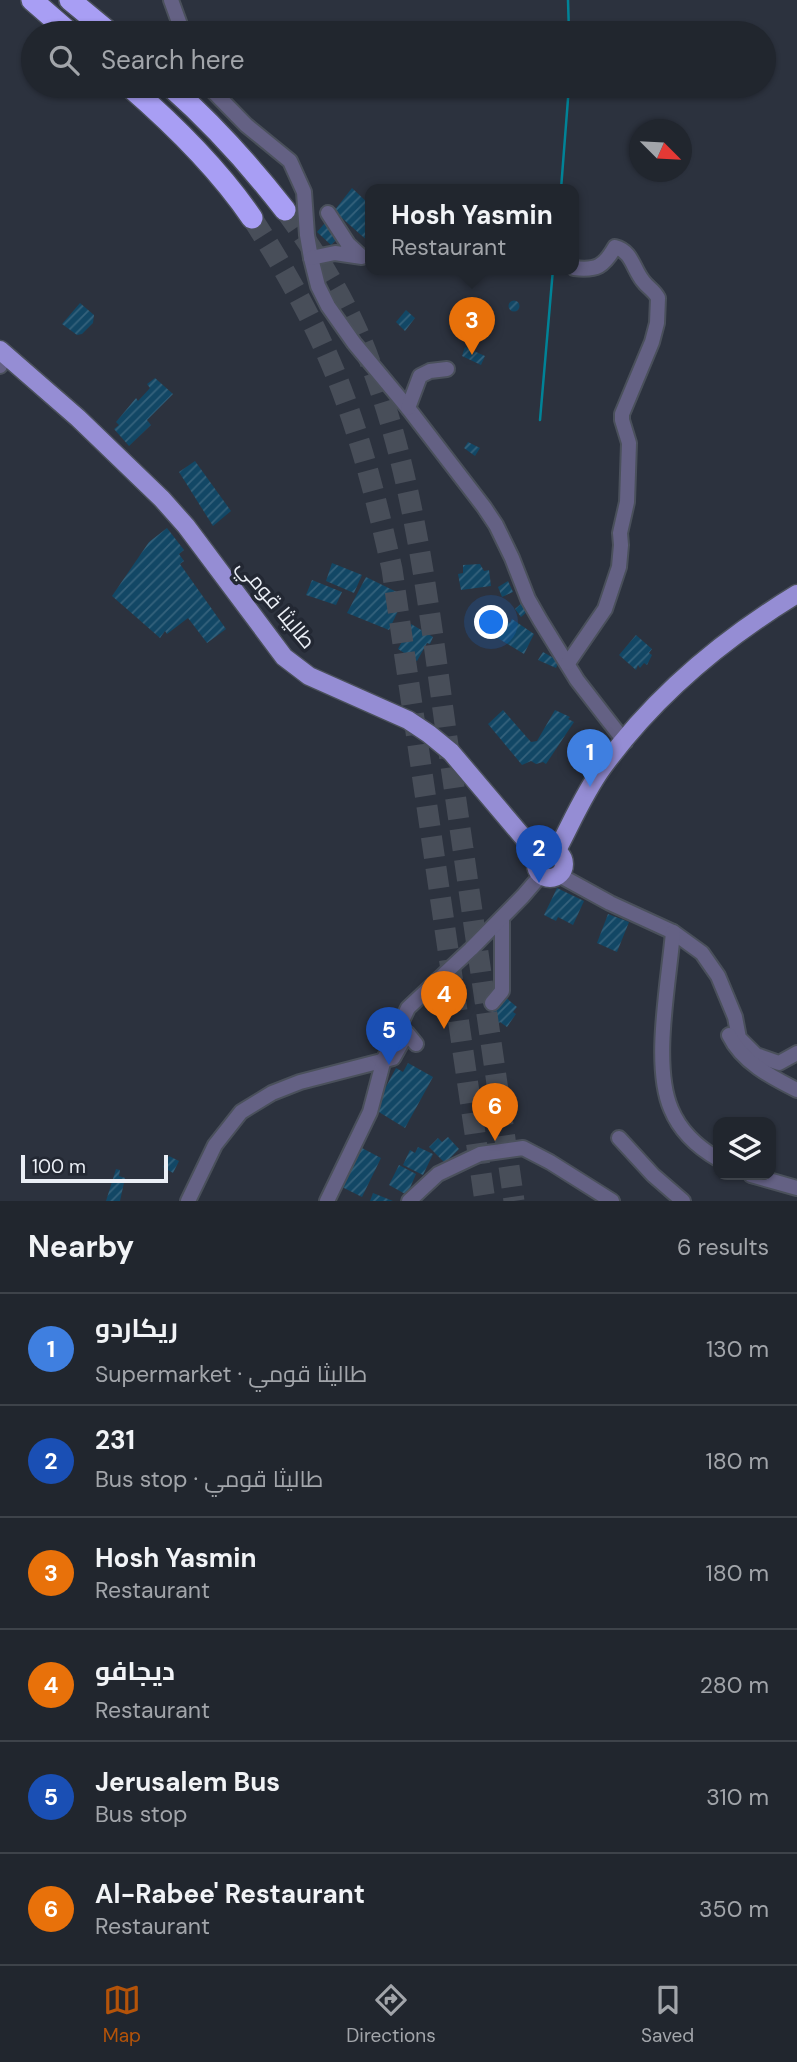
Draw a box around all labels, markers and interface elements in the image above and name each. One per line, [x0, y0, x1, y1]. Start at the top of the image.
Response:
search box [21, 21, 776, 98]
icon: search [45, 41, 83, 79]
text: Search here [101, 43, 244, 77]
north arrow [629, 119, 692, 182]
popup [365, 184, 579, 275]
text: Hosh Yasmin [391, 198, 553, 232]
text: Restaurant [391, 232, 506, 262]
pin: 3 [449, 297, 495, 355]
street label: طاليثا قومي [229, 553, 322, 656]
your location [474, 605, 508, 639]
pin: 1 [567, 729, 613, 787]
pin: 2 [516, 825, 562, 883]
pin: 4 [421, 971, 467, 1029]
pin: 5 [366, 1007, 412, 1065]
pin: 6 [472, 1083, 518, 1141]
map controls [713, 1117, 776, 1180]
button: layers [713, 1117, 776, 1180]
scale bar [21, 1152, 168, 1184]
text: 100 m [32, 1154, 86, 1179]
text: Nearby [28, 1227, 134, 1266]
text: 6 results [677, 1232, 769, 1262]
text: ريكاردو [95, 1311, 178, 1345]
text: 1 [47, 1334, 55, 1364]
text: 130 m [706, 1334, 769, 1364]
text: Supermarket · طاليثا قومي [95, 1359, 367, 1389]
text: 231 [95, 1423, 135, 1457]
text: 2 [44, 1446, 58, 1476]
text: 180 m [705, 1446, 769, 1476]
text: Bus stop · طاليثا قومي [95, 1464, 323, 1494]
text: Hosh Yasmin [95, 1541, 257, 1575]
text: 3 [44, 1558, 58, 1588]
text: 180 m [705, 1558, 769, 1588]
text: Restaurant [95, 1575, 210, 1605]
text: ديجافو [95, 1654, 175, 1688]
text: 4 [44, 1670, 58, 1700]
text: 280 m [700, 1670, 769, 1700]
text: Restaurant [95, 1695, 210, 1725]
text: Jerusalem Bus [95, 1765, 280, 1799]
text: 5 [44, 1782, 58, 1812]
text: 310 m [706, 1782, 769, 1812]
text: Bus stop [95, 1799, 187, 1829]
text: Al-Rabee' Restaurant [95, 1877, 365, 1911]
text: 6 [44, 1894, 58, 1924]
text: 350 m [699, 1894, 769, 1924]
text: Restaurant [95, 1911, 210, 1941]
tab: Map [103, 1981, 141, 2048]
tab: Directions [346, 1981, 436, 2048]
tab: Saved [641, 1981, 694, 2048]

